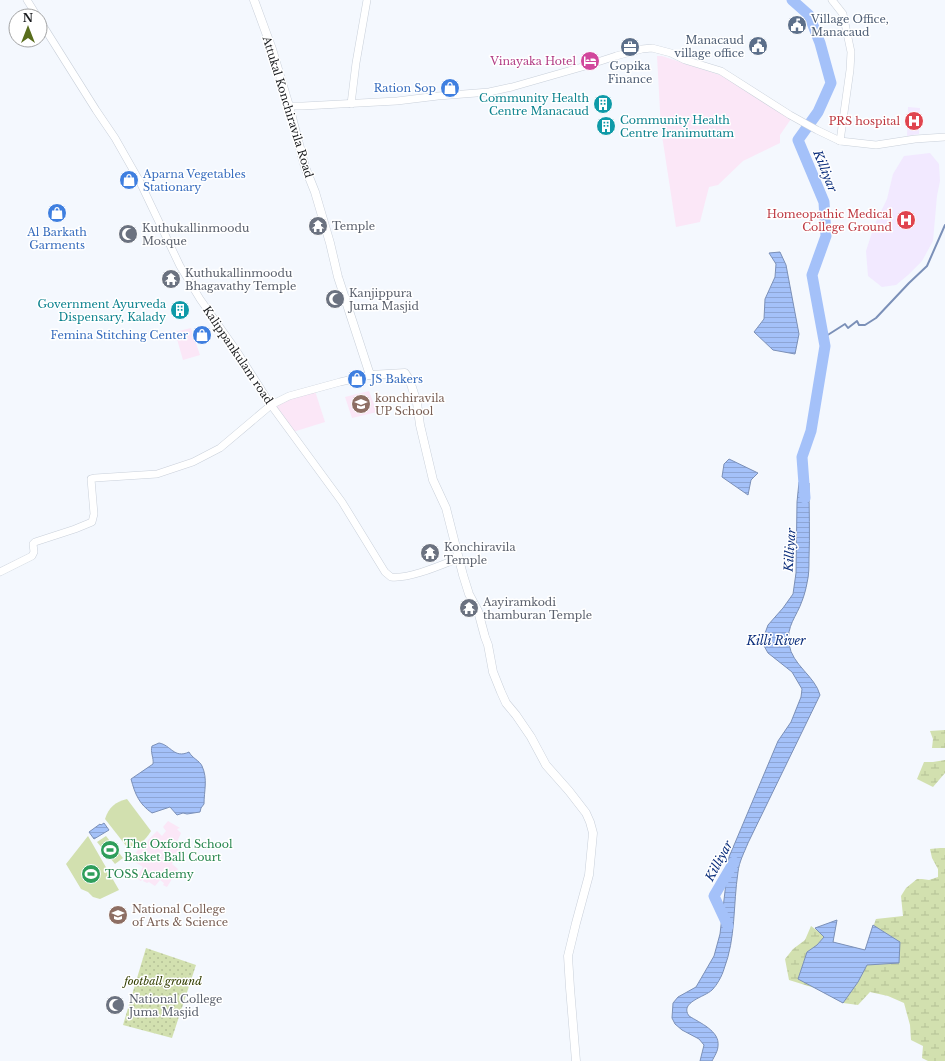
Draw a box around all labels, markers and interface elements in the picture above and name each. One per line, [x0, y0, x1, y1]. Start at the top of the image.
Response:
north arrow [8, 8, 48, 48]
text: N [23, 11, 34, 25]
place label: Village Office, Manacaud [810, 12, 889, 39]
public building icon: Village Office, Manacaud [786, 14, 808, 36]
street label: Attukal Konchiravila Road [259, 33, 316, 180]
place label: Manacaud village office [674, 33, 745, 60]
public building icon: Manacaud village office [747, 35, 769, 57]
office icon: Gopika Finance [619, 36, 641, 58]
hotel icon: Vinayaka Hotel [579, 50, 601, 72]
place label: Vinayaka Hotel [489, 54, 576, 68]
place label: Gopika Finance [608, 59, 652, 86]
shop icon: Ration Sop [439, 77, 461, 99]
place label: Ration Sop [374, 81, 436, 95]
place label: Community Health Centre Manacaud [479, 91, 590, 118]
building icon: Community Health Centre Manacaud [592, 93, 614, 115]
hospital icon: PRS hospital [903, 110, 925, 132]
place label: Community Health Centre Iranimuttam [620, 113, 734, 140]
place label: PRS hospital [829, 114, 900, 128]
building icon: Community Health Centre Iranimuttam [595, 115, 617, 137]
water label: Killiyar [810, 147, 841, 194]
place label: Aparna Vegetables Stationary [142, 167, 246, 194]
shop icon: Aparna Vegetables Stationary [118, 169, 140, 191]
shop icon: Al Barkath Garments [46, 202, 68, 224]
place label: Homeopathic Medical College Ground [767, 207, 893, 234]
hospital icon: Homeopathic Medical College Ground [895, 209, 917, 231]
temple icon: Temple [307, 215, 329, 237]
place label: Temple [332, 219, 375, 233]
place label: Kuthukallinmoodu Mosque [142, 221, 250, 248]
mosque icon: Kuthukallinmoodu Mosque [117, 223, 139, 245]
place label: Al Barkath Garments [26, 225, 87, 252]
place label: Kuthukallinmoodu Bhagavathy Temple [185, 266, 296, 293]
temple icon: Kuthukallinmoodu Bhagavathy Temple [160, 268, 182, 290]
place label: Kanjippura Juma Masjid [347, 286, 420, 313]
mosque icon: Kanjippura Juma Masjid [324, 288, 346, 310]
place label: Government Ayurveda Dispensary, Kalady [38, 297, 167, 324]
building icon: Government Ayurveda Dispensary, Kalady [169, 299, 191, 321]
street label: Kalippankulam road [200, 303, 276, 407]
shop icon: Femina Stitching Center [191, 324, 213, 346]
place label: Femina Stitching Center [51, 328, 189, 342]
shop icon: JS Bakers [346, 368, 368, 390]
place label: JS Bakers [369, 372, 423, 386]
place label: konchiravila UP School [375, 391, 446, 418]
school or university icon: konchiravila UP School [350, 393, 372, 415]
water label: Killiyar [780, 527, 799, 573]
place label: Konchiravila Temple [444, 540, 516, 567]
temple icon: Konchiravila Temple [419, 542, 441, 564]
place label: Aayiramkodi thamburan Temple [482, 595, 592, 622]
temple icon: Aayiramkodi thamburan Temple [458, 597, 480, 619]
water label: Killi River [745, 633, 806, 648]
place label: The Oxford School Basket Ball Court [124, 837, 233, 864]
water label: Killiyar [701, 838, 736, 884]
sports icon: The Oxford School Basket Ball Court [99, 839, 121, 861]
sports icon: TOSS Academy [80, 863, 102, 885]
place label: TOSS Academy [105, 867, 194, 881]
place label: National College of Arts & Science [132, 902, 228, 929]
school or university icon: National College of Arts & Science [107, 904, 129, 926]
park label: football ground [121, 974, 202, 988]
place label: National College Juma Masjid [127, 992, 222, 1019]
mosque icon: National College Juma Masjid [104, 994, 126, 1016]

